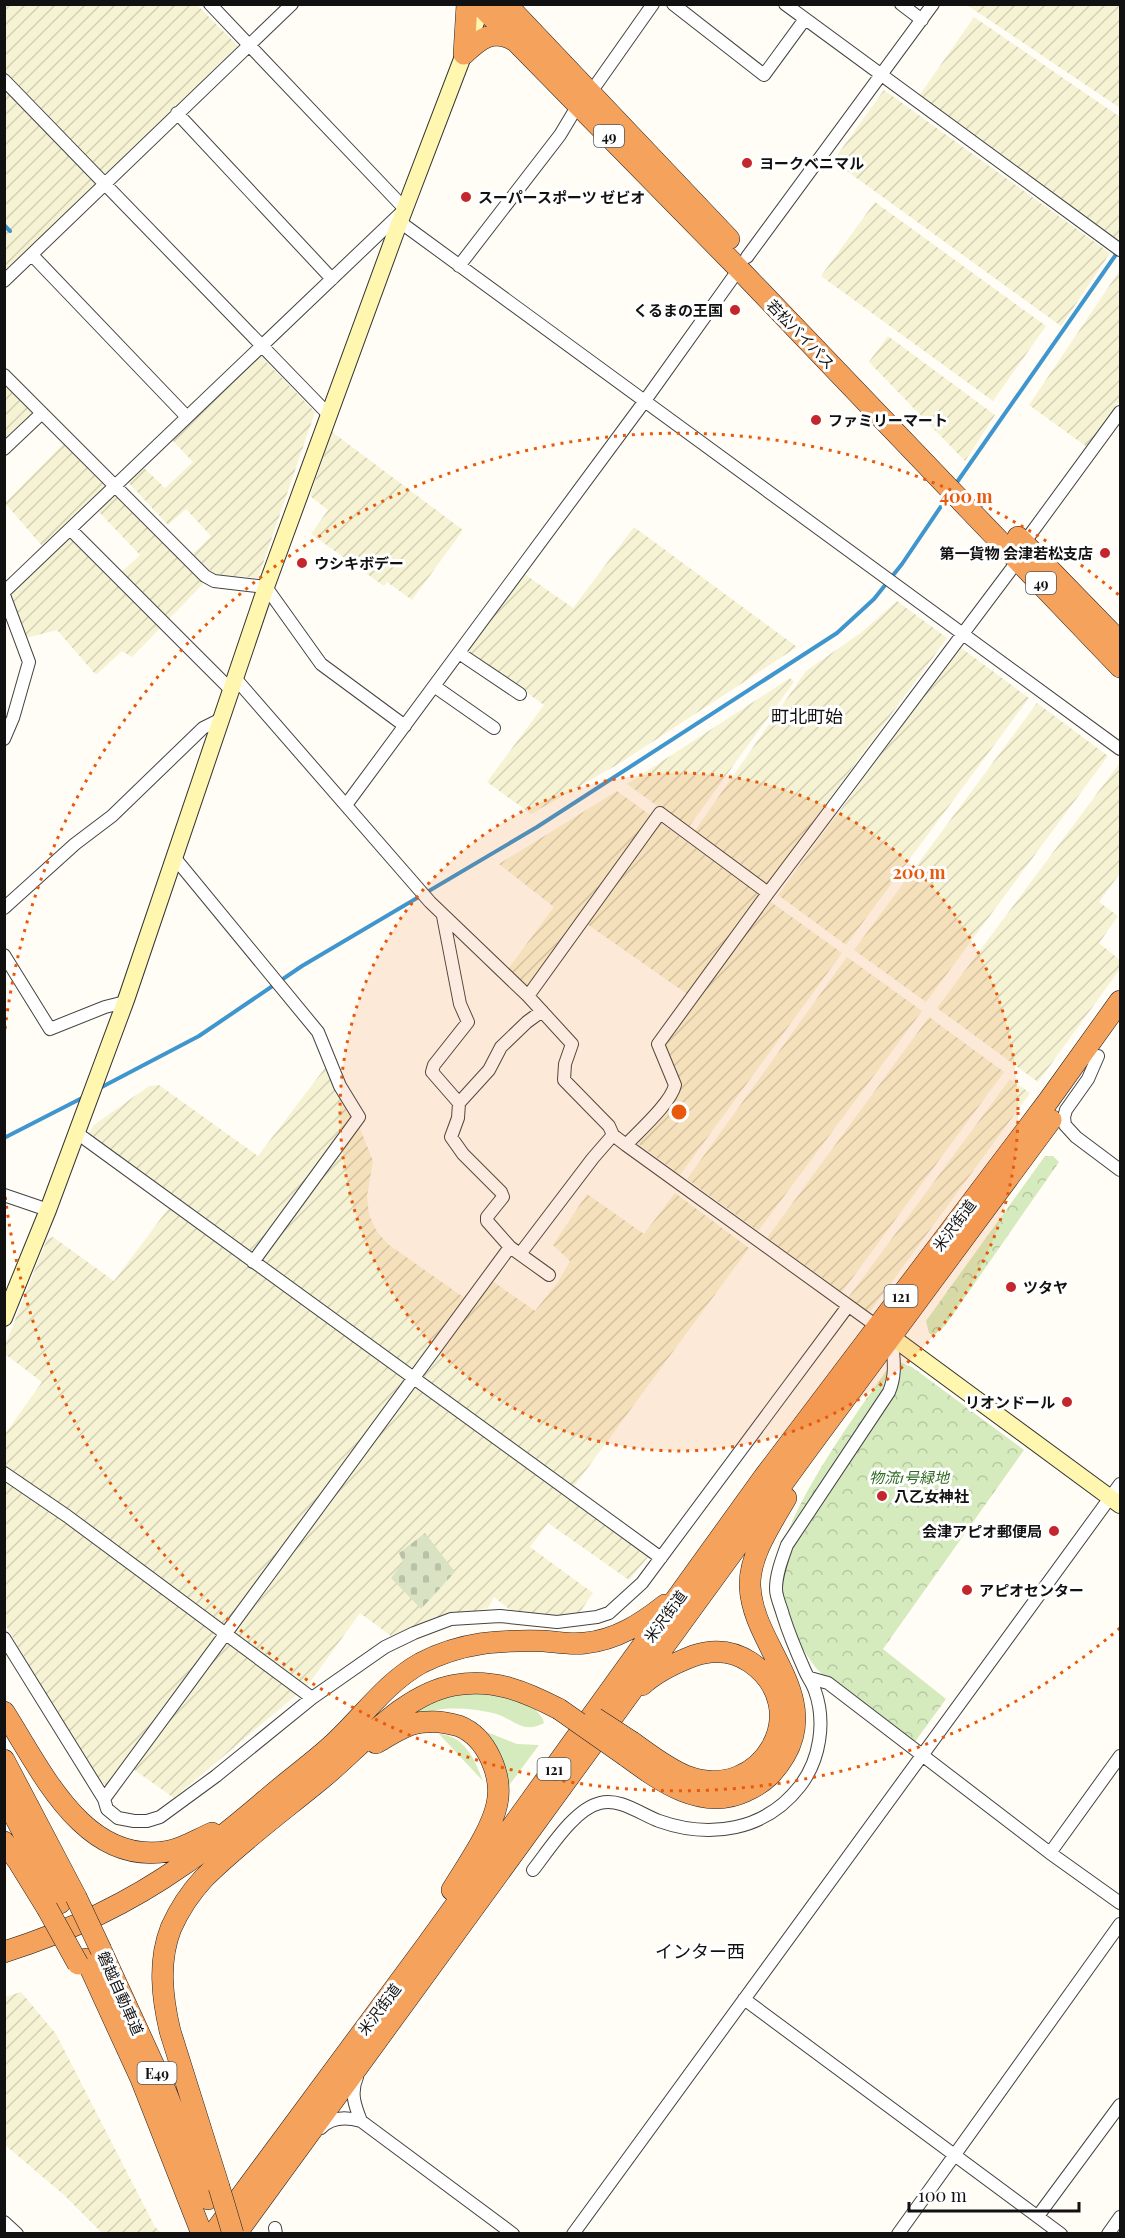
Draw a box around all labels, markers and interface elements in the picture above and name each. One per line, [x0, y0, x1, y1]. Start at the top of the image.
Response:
road number: 49 [594, 125, 624, 147]
place label: ヨークベニマル [759, 153, 864, 173]
marker: ヨークベニマル [740, 156, 754, 170]
place label: スーパースポーツ ゼビオ [478, 187, 645, 207]
marker: スーパースポーツ ゼビオ [459, 190, 473, 204]
street label: 若松バイパス [763, 295, 839, 373]
place label: くるまの王国 [633, 300, 723, 320]
marker: くるまの王国 [728, 303, 742, 317]
place label: ファミリーマート [828, 410, 948, 430]
marker: ファミリーマート [809, 413, 823, 427]
text: 400 m [939, 484, 993, 508]
place label: 第一貨物 会津若松支店 [940, 543, 1093, 563]
marker: 第一貨物 会津若松支店 [1098, 546, 1112, 560]
place label: ウシキボデー [314, 553, 404, 573]
marker: ウシキボデー [295, 556, 309, 570]
road number: 49 [1026, 572, 1056, 594]
district label: 町北町始 [771, 704, 843, 728]
text: 200 m [892, 860, 946, 884]
centre of rings [669, 1102, 689, 1122]
street label: 米沢街道 [928, 1195, 980, 1255]
place label: ツタヤ [1023, 1277, 1068, 1297]
marker: ツタヤ [1004, 1280, 1018, 1294]
road number: 121 [884, 1285, 918, 1307]
place label: リオンドール [965, 1392, 1055, 1412]
marker: リオンドール [1060, 1395, 1074, 1409]
park label: 物流1号緑地 [869, 1467, 951, 1487]
place label: 八乙女神社 [894, 1486, 969, 1506]
marker: 八乙女神社 [875, 1489, 889, 1503]
place label: 会津アピオ郵便局 [922, 1521, 1042, 1541]
marker: 会津アピオ郵便局 [1047, 1524, 1061, 1538]
place label: アピオセンター [979, 1580, 1084, 1600]
marker: アピオセンター [960, 1583, 974, 1597]
street label: 米沢街道 [639, 1586, 691, 1646]
road number: 121 [538, 1758, 570, 1780]
district label: インター西 [655, 1939, 745, 1963]
street label: 磐越自動車道 [94, 1948, 148, 2038]
street label: 米沢街道 [353, 1979, 405, 2039]
road number: E49 [138, 2062, 176, 2084]
scale bar [909, 2175, 1078, 2213]
text: 100 m [918, 2183, 967, 2207]

